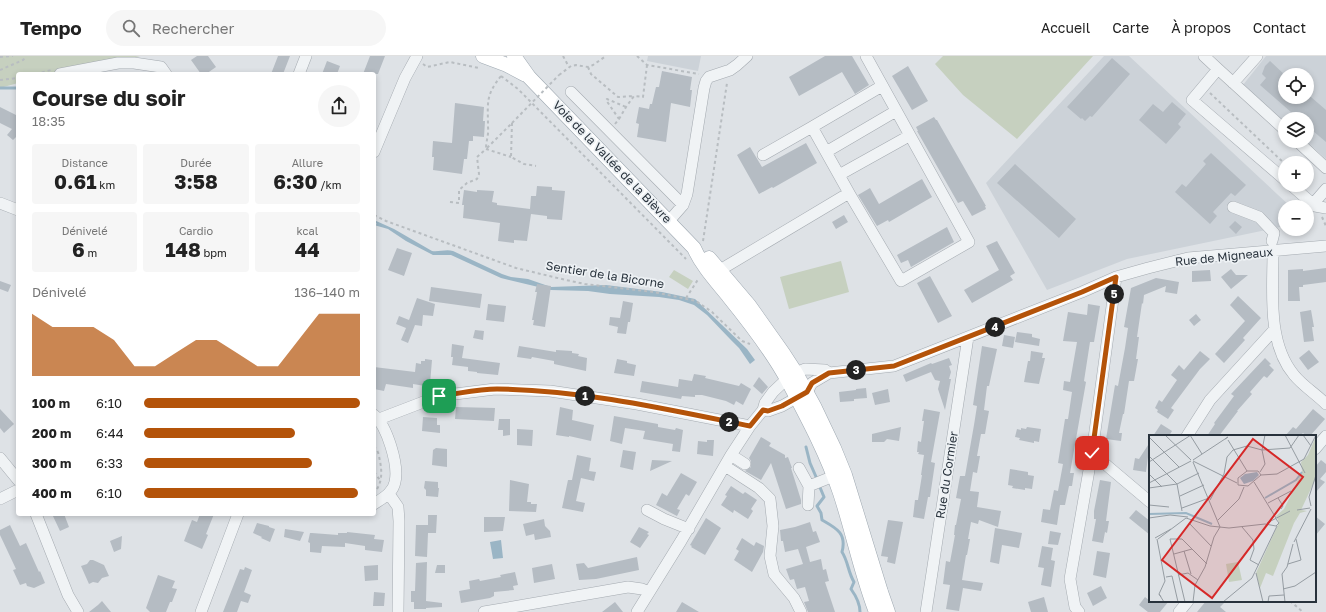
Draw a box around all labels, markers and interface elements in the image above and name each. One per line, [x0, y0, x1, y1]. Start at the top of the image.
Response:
search box [106, 10, 386, 46]
text: Tempo [20, 16, 82, 39]
icon: search [120, 17, 142, 39]
text: Rechercher [152, 19, 234, 37]
text: Accueil [1041, 19, 1090, 36]
text: Carte [1112, 19, 1149, 36]
text: À propos [1171, 19, 1231, 36]
text: Contact [1253, 19, 1306, 36]
map controls [1278, 68, 1314, 236]
button: locate [1278, 68, 1314, 104]
text: Course du soir [32, 84, 186, 111]
button: share [318, 85, 360, 127]
street label: Voie de la Vallée de la Bièvre [550, 97, 675, 226]
button: layers [1278, 112, 1314, 148]
text: 18:35 [32, 113, 65, 129]
text: Distance [62, 156, 108, 169]
text: Durée [180, 156, 212, 169]
text: Allure [292, 156, 323, 169]
button: + [1278, 156, 1314, 192]
text: 0.61 [54, 169, 97, 193]
text: 3:58 [174, 169, 218, 193]
text: 6:30 [273, 169, 317, 193]
text: km [97, 178, 115, 191]
text: /km [317, 178, 341, 191]
button: − [1278, 200, 1314, 236]
text: Dénivelé [62, 224, 108, 237]
text: Cardio [179, 224, 213, 237]
text: kcal [296, 224, 318, 237]
text: 6 [72, 237, 85, 261]
text: 148 [165, 237, 201, 261]
text: 44 [295, 237, 320, 261]
street label: Rue de Migneaux [1174, 244, 1274, 269]
text: m [85, 246, 97, 259]
text: bpm [201, 246, 227, 259]
street label: Sentier de la Bicorne [545, 258, 665, 291]
text: Dénivelé [32, 284, 86, 300]
text: 136–140 m [294, 284, 360, 300]
pin: 5 [1104, 284, 1124, 304]
text: 5 [1111, 287, 1117, 300]
pin: 4 [985, 317, 1005, 337]
text: 4 [992, 320, 998, 333]
pin: 3 [846, 360, 866, 380]
text: 3 [853, 363, 859, 376]
pin [422, 379, 456, 413]
icon: arrive [428, 385, 450, 407]
pin: 1 [575, 386, 595, 406]
text: 1 [582, 389, 588, 402]
text: 100 m [32, 395, 70, 411]
text: 6:10 [96, 395, 122, 411]
pin: 2 [719, 412, 739, 432]
text: 2 [726, 415, 732, 428]
text: 200 m [32, 425, 71, 441]
text: 6:44 [96, 425, 124, 441]
street label: Rue du Cormier [932, 430, 961, 520]
inset map [1149, 435, 1316, 602]
pin [1075, 436, 1109, 470]
icon: check [1081, 442, 1103, 464]
text: 300 m [32, 455, 71, 471]
text: 6:33 [96, 455, 123, 471]
text: 400 m [32, 485, 72, 501]
text: 6:10 [96, 485, 122, 501]

